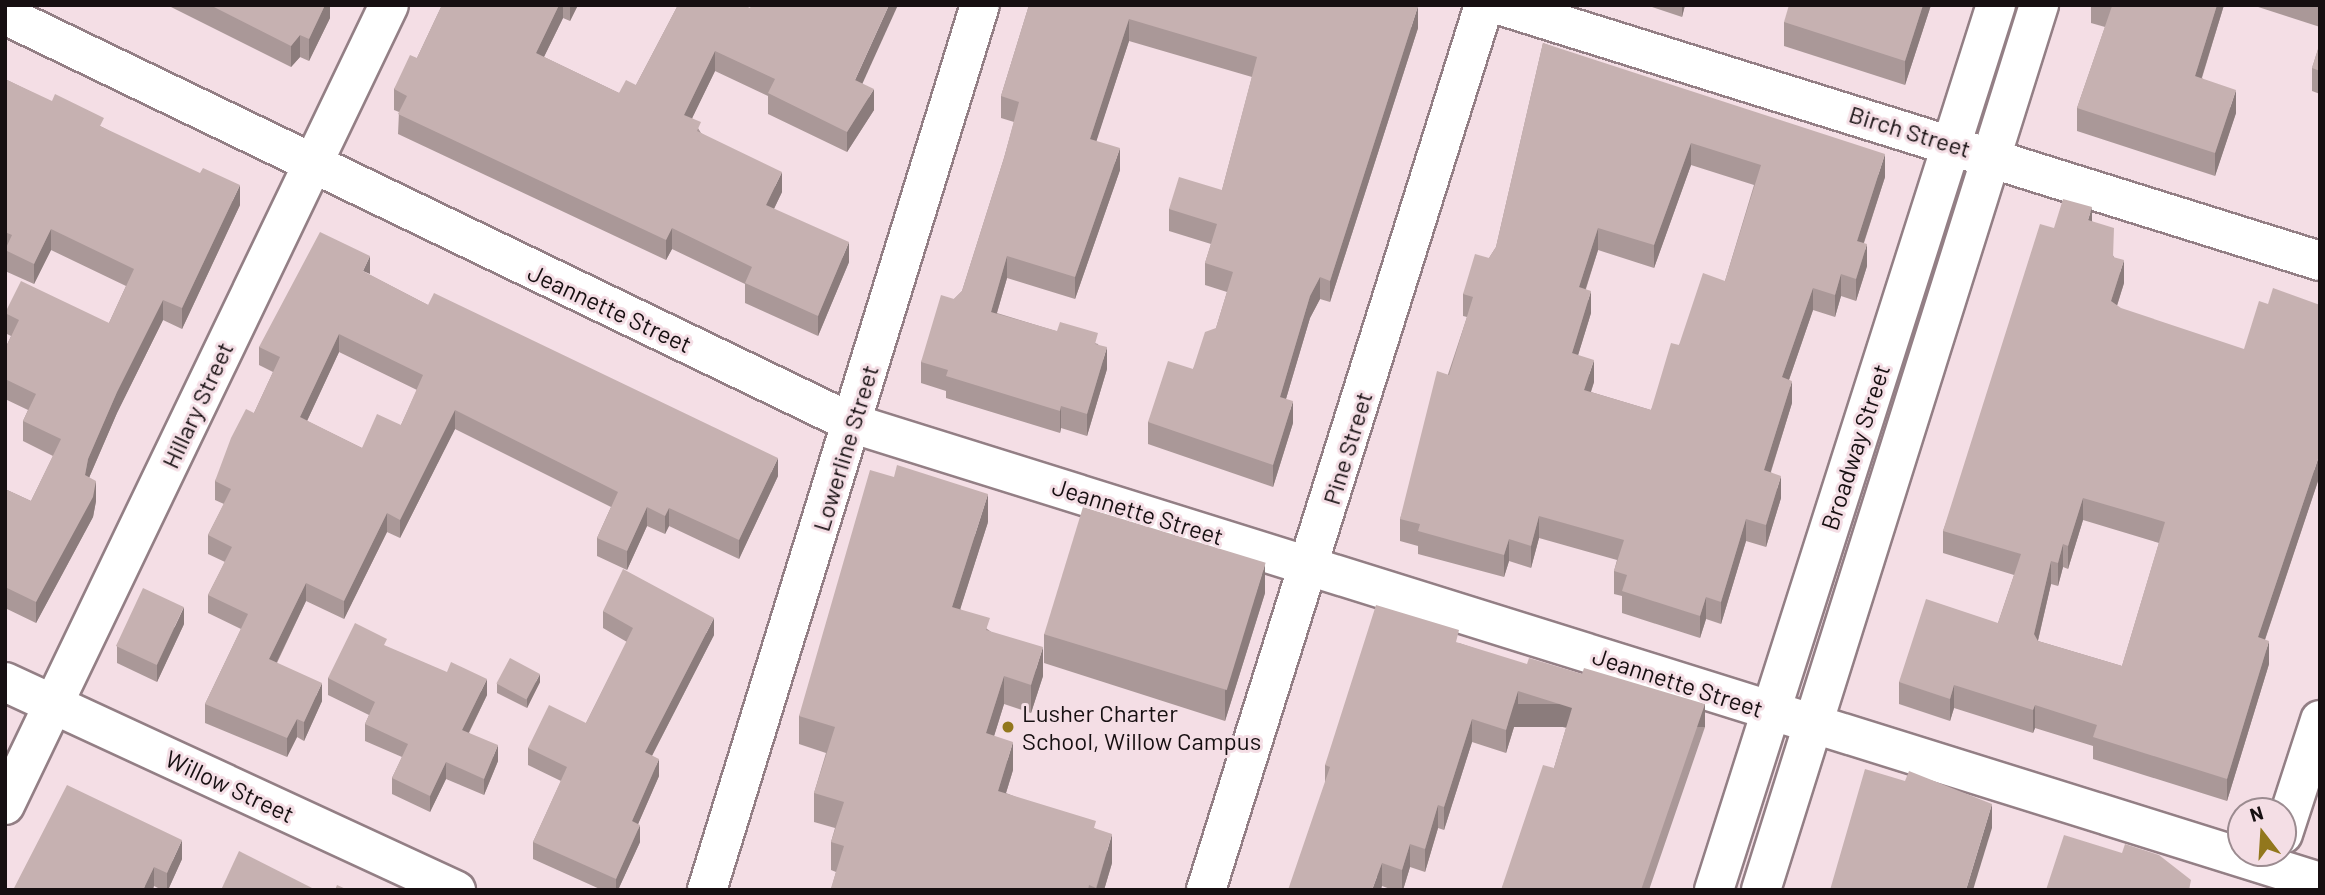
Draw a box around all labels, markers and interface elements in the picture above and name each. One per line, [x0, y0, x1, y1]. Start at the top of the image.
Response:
street label: Birch Street [1846, 99, 1974, 163]
street label: Jeannette Street [524, 257, 696, 359]
street label: Hillary Street [155, 337, 239, 473]
street label: Broadway Street [1815, 360, 1895, 534]
street label: Lowerline Street [806, 361, 884, 535]
street label: Pine Street [1316, 388, 1378, 508]
street label: Jeannette Street [1049, 471, 1227, 551]
street label: Jeannette Street [1589, 641, 1767, 723]
place label: Lusher Charter School, Willow Campus [1022, 699, 1261, 755]
marker: Lusher Charter School, Willow Campus [1000, 719, 1016, 735]
street label: Willow Street [161, 744, 299, 828]
north arrow [2227, 797, 2297, 867]
text: N [2247, 801, 2266, 826]

